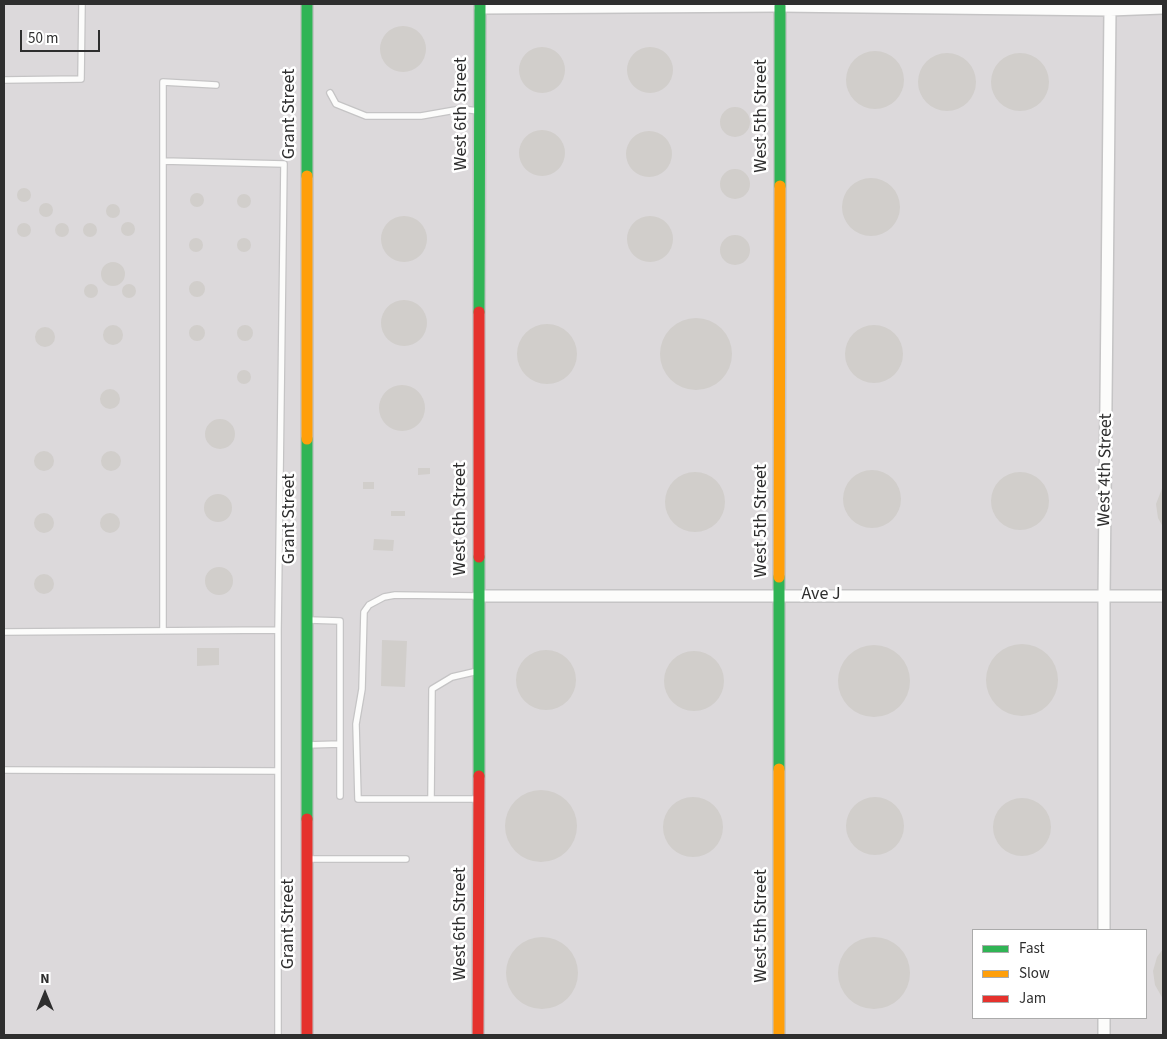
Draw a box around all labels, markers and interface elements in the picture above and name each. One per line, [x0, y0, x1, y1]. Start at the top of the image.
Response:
scale bar [22, 20, 102, 52]
text: 50 m [28, 28, 58, 49]
street label: West 6th Street [451, 57, 473, 171]
street label: West 5th Street [751, 59, 773, 173]
street label: Grant Street [279, 69, 301, 159]
street label: West 4th Street [1094, 413, 1118, 527]
street label: West 6th Street [450, 462, 472, 576]
street label: West 5th Street [751, 464, 773, 578]
street label: Grant Street [279, 474, 301, 564]
street label: Ave J [801, 584, 841, 606]
street label: West 6th Street [450, 867, 472, 981]
street label: West 5th Street [751, 869, 773, 983]
street label: Grant Street [278, 879, 300, 969]
legend [972, 929, 1147, 1019]
text: Fast [1019, 938, 1045, 959]
text: Slow [1019, 963, 1050, 984]
north arrow [20, 969, 70, 1019]
text: N [40, 969, 50, 989]
text: Jam [1019, 988, 1046, 1009]

